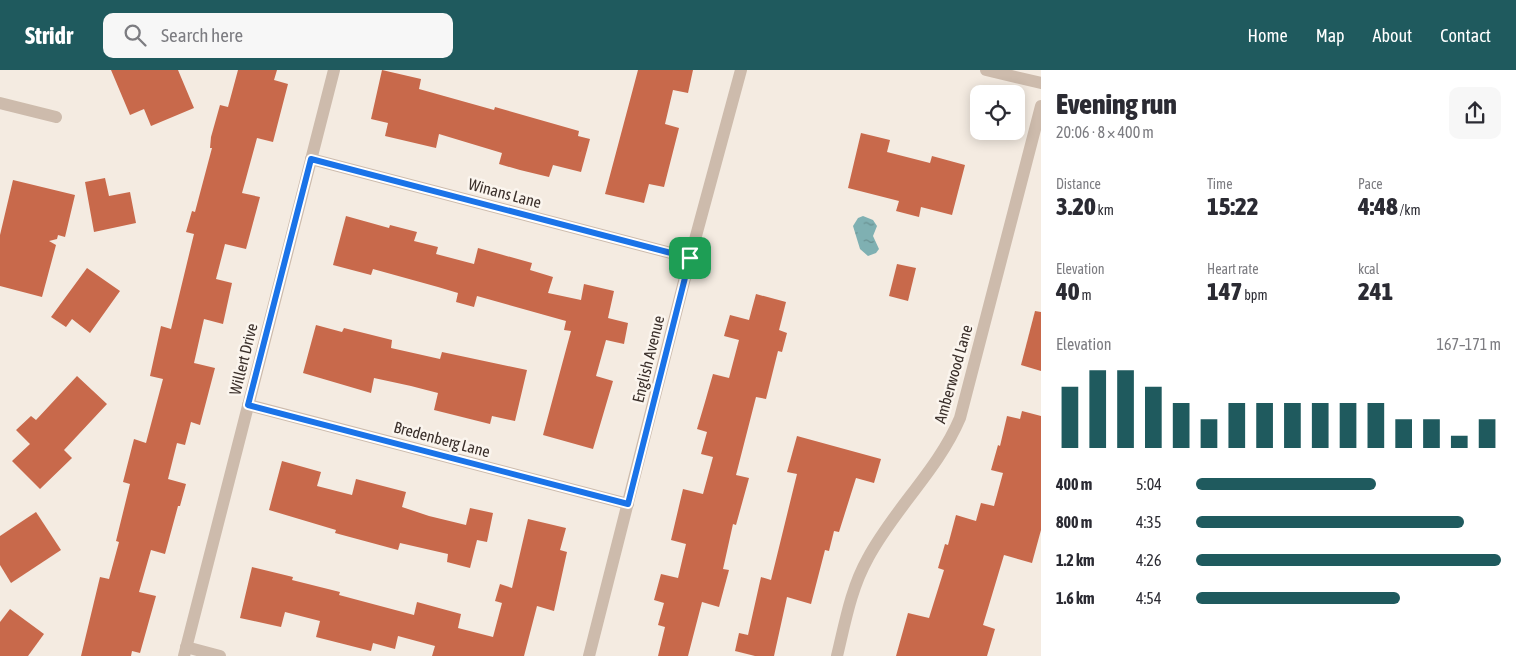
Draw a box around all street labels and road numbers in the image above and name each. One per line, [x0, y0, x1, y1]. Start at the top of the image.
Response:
street label: Winans Lane [467, 175, 543, 211]
street label: English Avenue [628, 314, 669, 405]
street label: Willert Drive [225, 321, 261, 397]
street label: Amberwood Lane [930, 323, 976, 425]
street label: Bredenberg Lane [392, 418, 492, 461]

